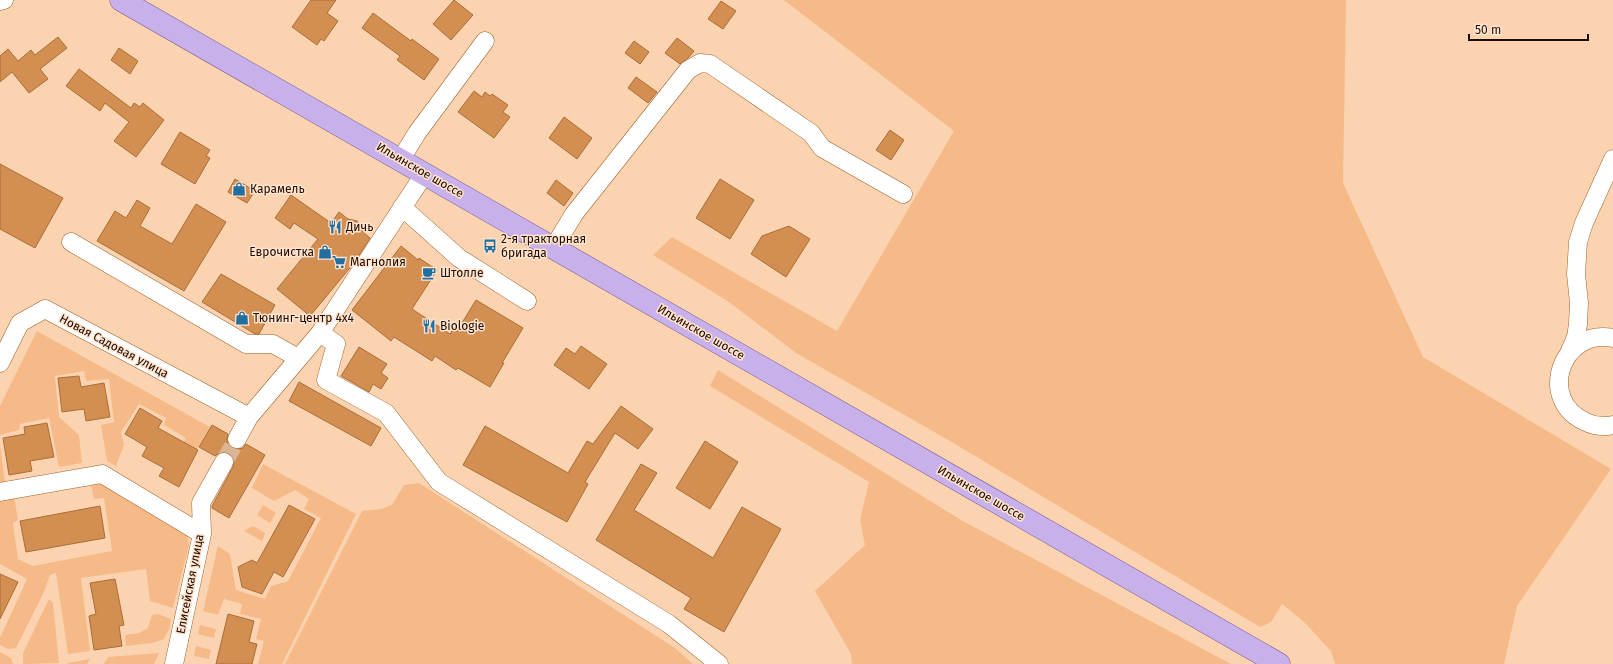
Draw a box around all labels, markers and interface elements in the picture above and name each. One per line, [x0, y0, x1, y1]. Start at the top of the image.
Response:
scale bar [1469, 16, 1588, 42]
text: 50 m [1475, 23, 1501, 37]
street label: Ильинское шоссе [374, 139, 466, 201]
shop icon: Карамель [231, 181, 247, 197]
place label: Карамель [250, 182, 305, 196]
restaurant icon: Дичь [327, 219, 343, 235]
place label: Дичь [345, 220, 373, 234]
place label: 2-я тракторная бригада [501, 232, 586, 260]
bus stop icon: 2-я тракторная бригада [482, 238, 498, 254]
shop icon: Еврочистка [317, 244, 333, 260]
place label: Еврочистка [249, 245, 314, 259]
supermarket icon: Магнолия [331, 254, 347, 270]
place label: Магнолия [350, 255, 406, 269]
cafe icon: Штолле [421, 265, 437, 281]
place label: Штолле [440, 266, 483, 280]
street label: Ильинское шоссе [655, 301, 747, 363]
shop icon: Тюнинг-центр 4х4 [234, 310, 250, 326]
street label: Новая Садовая улица [57, 311, 171, 381]
place label: Тюнинг-центр 4х4 [253, 311, 354, 325]
restaurant icon: Biologie [421, 318, 437, 334]
place label: Biologie [440, 319, 484, 333]
street label: Ильинское шоссе [935, 462, 1027, 524]
street label: Елисейская улица [173, 533, 207, 635]

